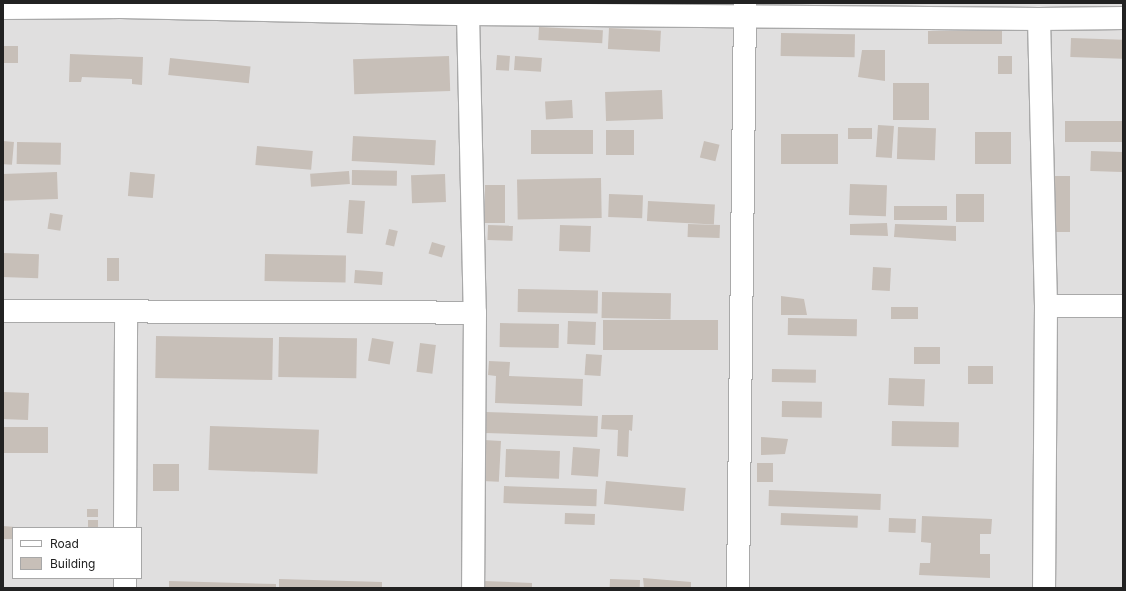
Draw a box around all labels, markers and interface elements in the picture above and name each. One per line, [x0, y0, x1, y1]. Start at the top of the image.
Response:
legend [12, 527, 142, 579]
text: Road [50, 536, 79, 551]
text: Building [50, 556, 95, 571]

